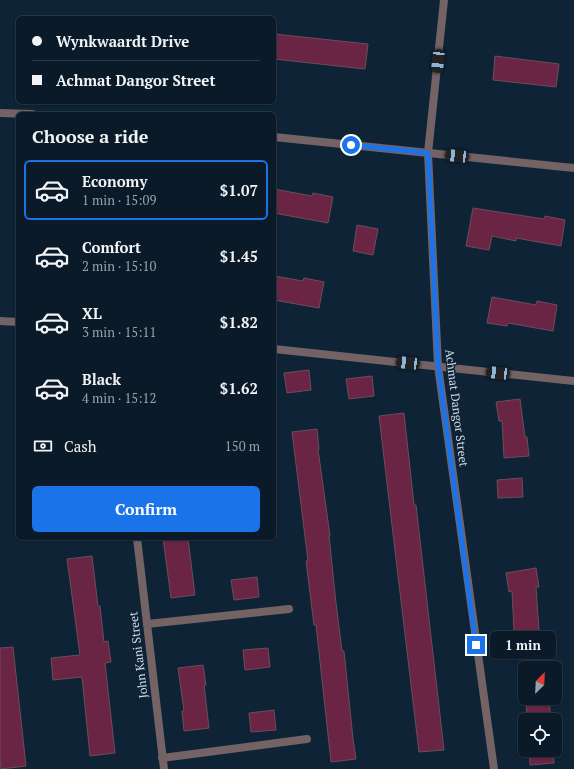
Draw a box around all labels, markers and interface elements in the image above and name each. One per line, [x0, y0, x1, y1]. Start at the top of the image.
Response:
text: Wynkwaardt Drive [56, 31, 189, 51]
car [431, 48, 445, 74]
text: Achmat Dangor Street [56, 70, 215, 90]
text: Choose a ride [32, 124, 148, 148]
route start [342, 136, 360, 154]
car [444, 149, 470, 163]
text: Economy [82, 171, 147, 191]
icon: car [34, 172, 70, 208]
text: $1.07 [220, 180, 258, 200]
text: 1 min · 15:09 [82, 191, 156, 209]
text: Comfort [82, 237, 141, 257]
icon: car [34, 238, 70, 274]
text: $1.45 [220, 246, 258, 266]
text: 2 min · 15:10 [82, 257, 156, 275]
text: XL [82, 303, 102, 323]
icon: car [34, 304, 70, 340]
text: $1.82 [220, 312, 258, 332]
text: 3 min · 15:11 [82, 323, 156, 341]
street label: Achmat Dangor Street [442, 348, 472, 468]
car [395, 356, 421, 370]
car [485, 366, 511, 380]
text: Black [82, 369, 121, 389]
icon: car [34, 370, 70, 406]
text: $1.62 [220, 378, 258, 398]
text: 4 min · 15:12 [82, 389, 156, 407]
icon: cash [32, 435, 54, 457]
text: Cash [64, 436, 97, 456]
text: 150 m [225, 437, 260, 455]
button: Confirm [32, 486, 260, 532]
street label: John Kani Street [125, 610, 151, 699]
callout: 1 min [490, 631, 556, 659]
route end [467, 636, 485, 654]
text: 1 min [505, 636, 541, 654]
north arrow [518, 661, 562, 705]
map controls [518, 661, 562, 757]
button: locate [518, 713, 562, 757]

